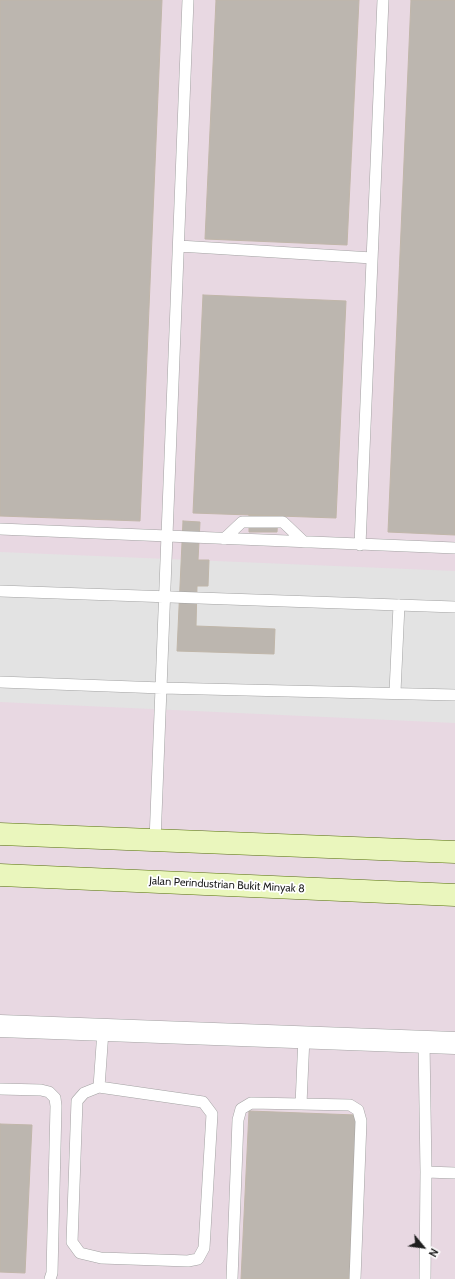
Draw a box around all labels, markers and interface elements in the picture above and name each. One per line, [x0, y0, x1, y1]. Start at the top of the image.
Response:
street label: Jalan Perindustrian Bukit Minyak 8 [149, 874, 305, 896]
north arrow [403, 1227, 443, 1267]
text: N [425, 1246, 442, 1260]

